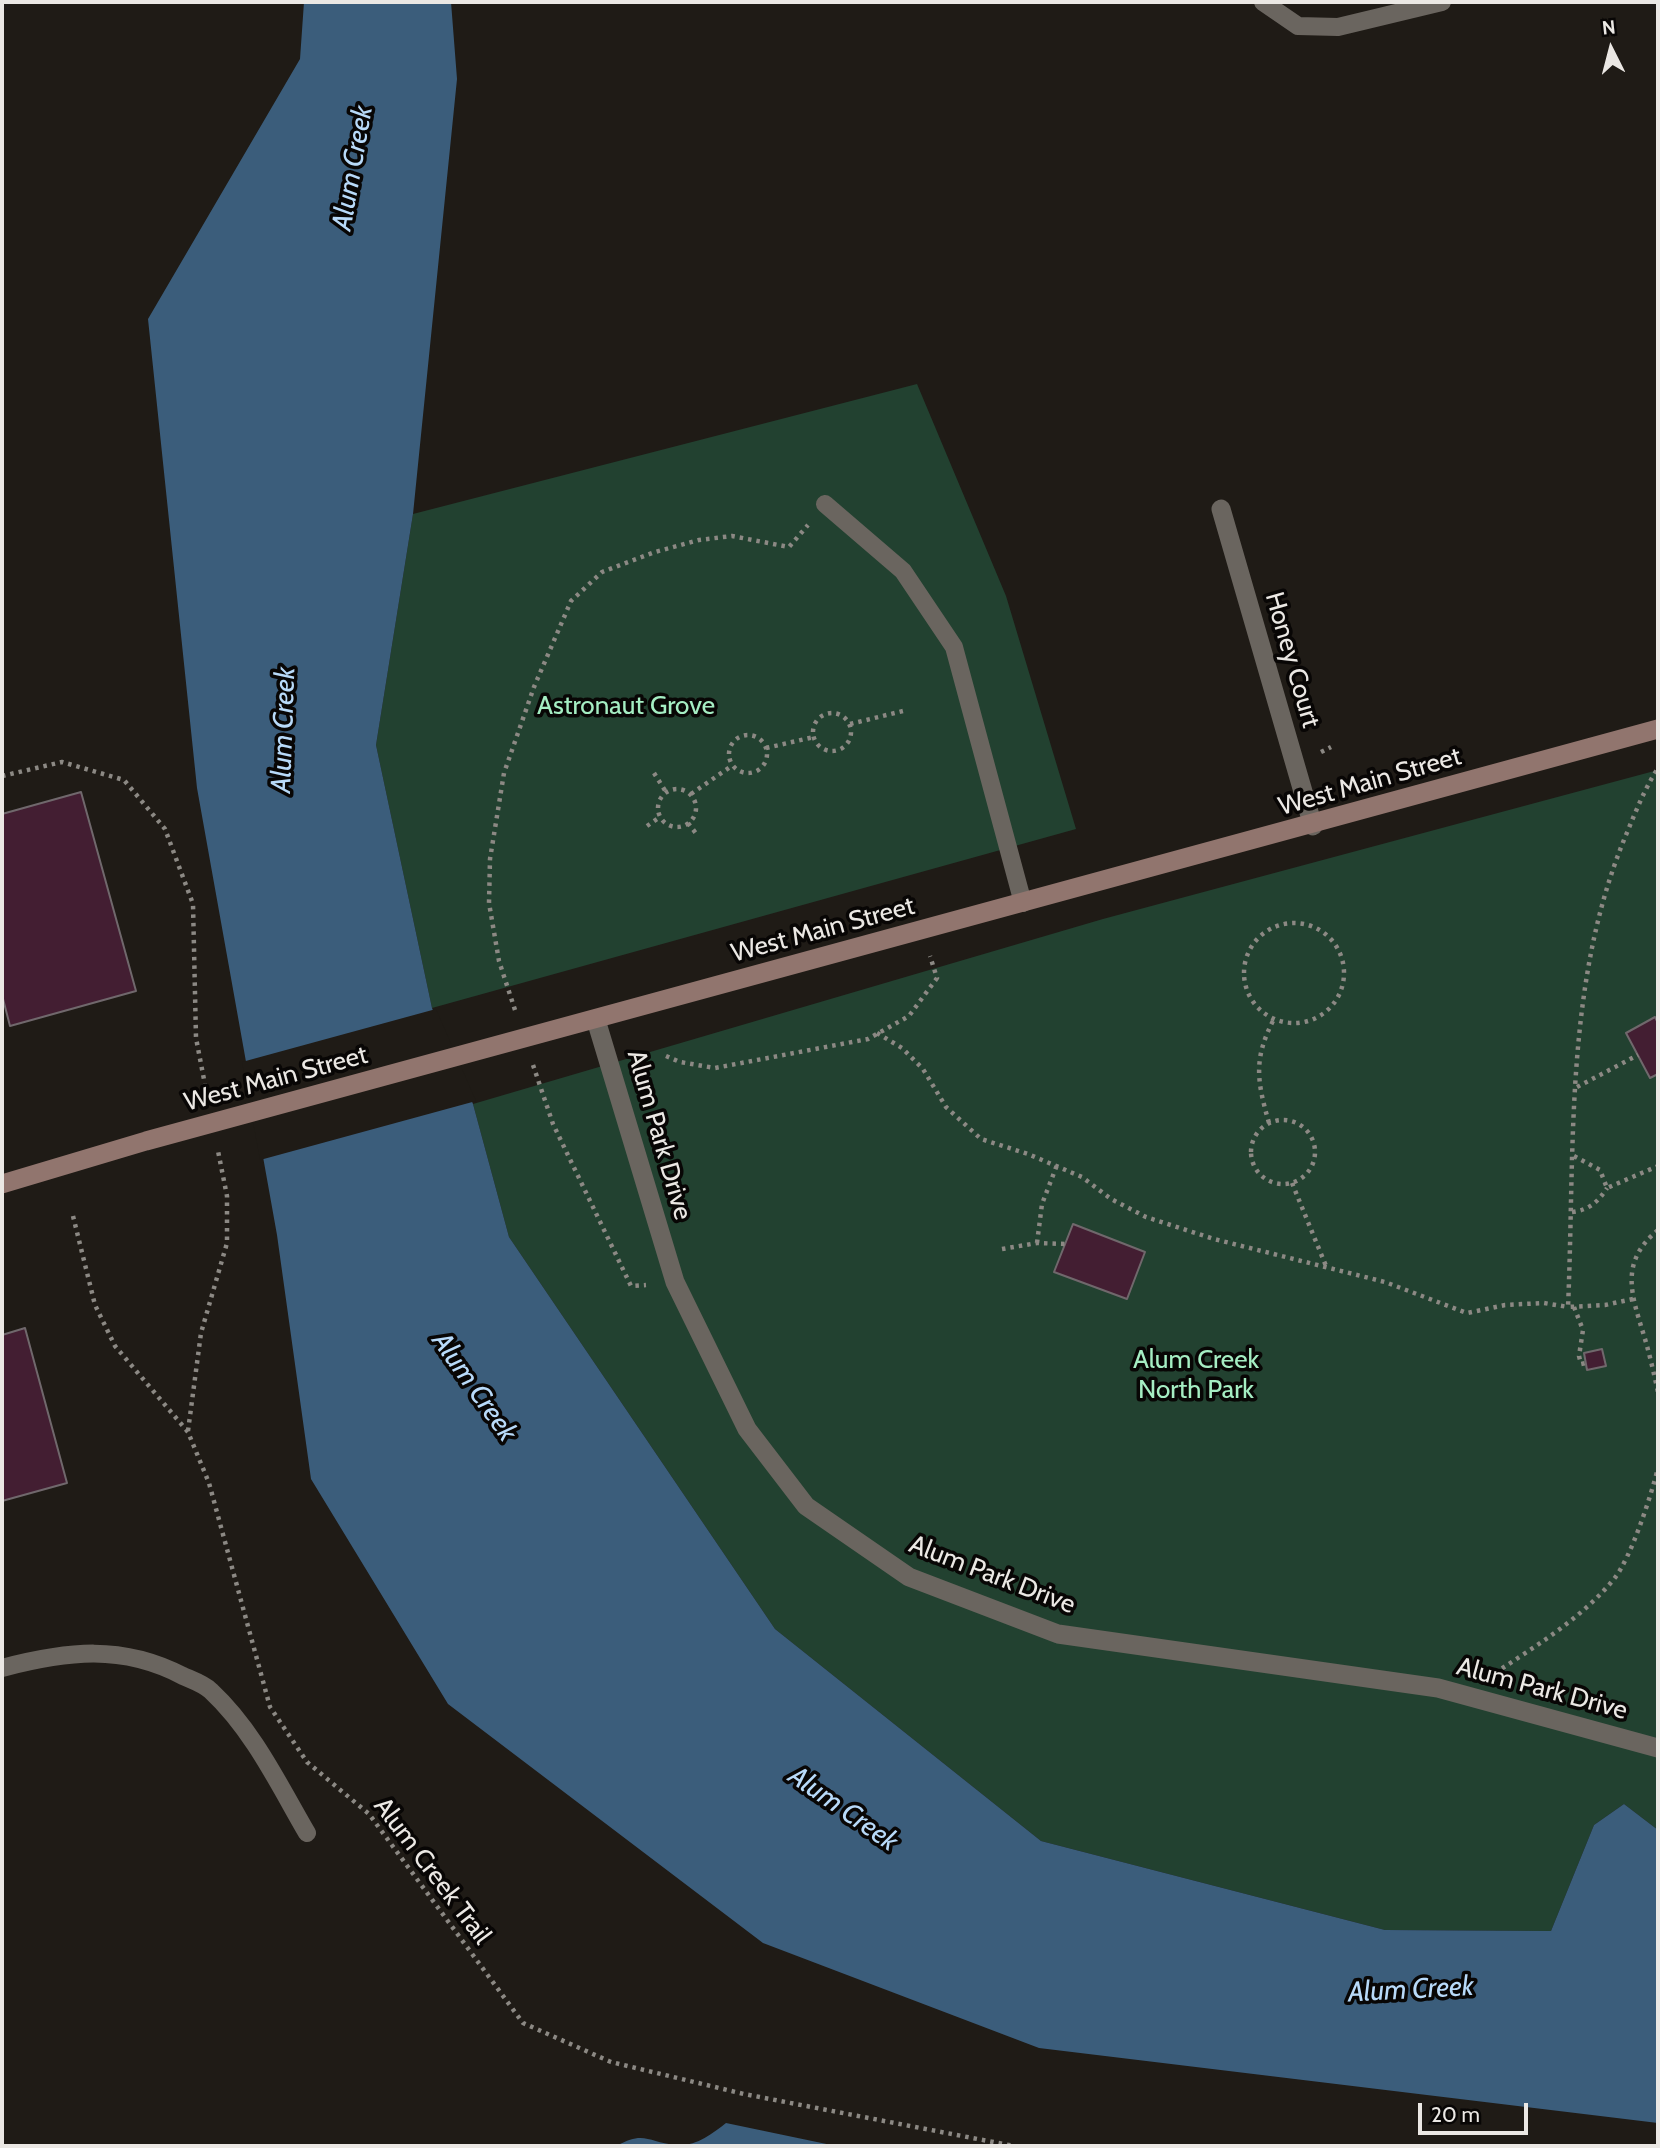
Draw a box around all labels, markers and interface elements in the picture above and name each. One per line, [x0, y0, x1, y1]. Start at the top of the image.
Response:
north arrow [1576, 14, 1646, 84]
text: N [1601, 15, 1617, 40]
water label: Alum Creek [326, 103, 380, 233]
street label: Honey Court [1258, 589, 1326, 731]
water label: Alum Creek [265, 666, 303, 794]
park label: Astronaut Grove [537, 690, 715, 722]
street label: West Main Street [1275, 741, 1465, 823]
street label: West Main Street [728, 891, 918, 969]
street label: West Main Street [181, 1040, 371, 1118]
street label: Alum Park Drive [620, 1046, 698, 1224]
water label: Alum Creek [424, 1326, 524, 1448]
park label: Alum Creek North Park [1133, 1344, 1259, 1406]
street label: Alum Park Drive [905, 1529, 1079, 1621]
street label: Alum Park Drive [1453, 1651, 1631, 1727]
water label: Alum Creek [782, 1759, 904, 1859]
street label: Alum Creek Trail [367, 1791, 497, 1951]
water label: Alum Creek [1347, 1970, 1475, 2010]
scale bar [1422, 2088, 1532, 2132]
text: 20 m [1431, 2102, 1480, 2127]

